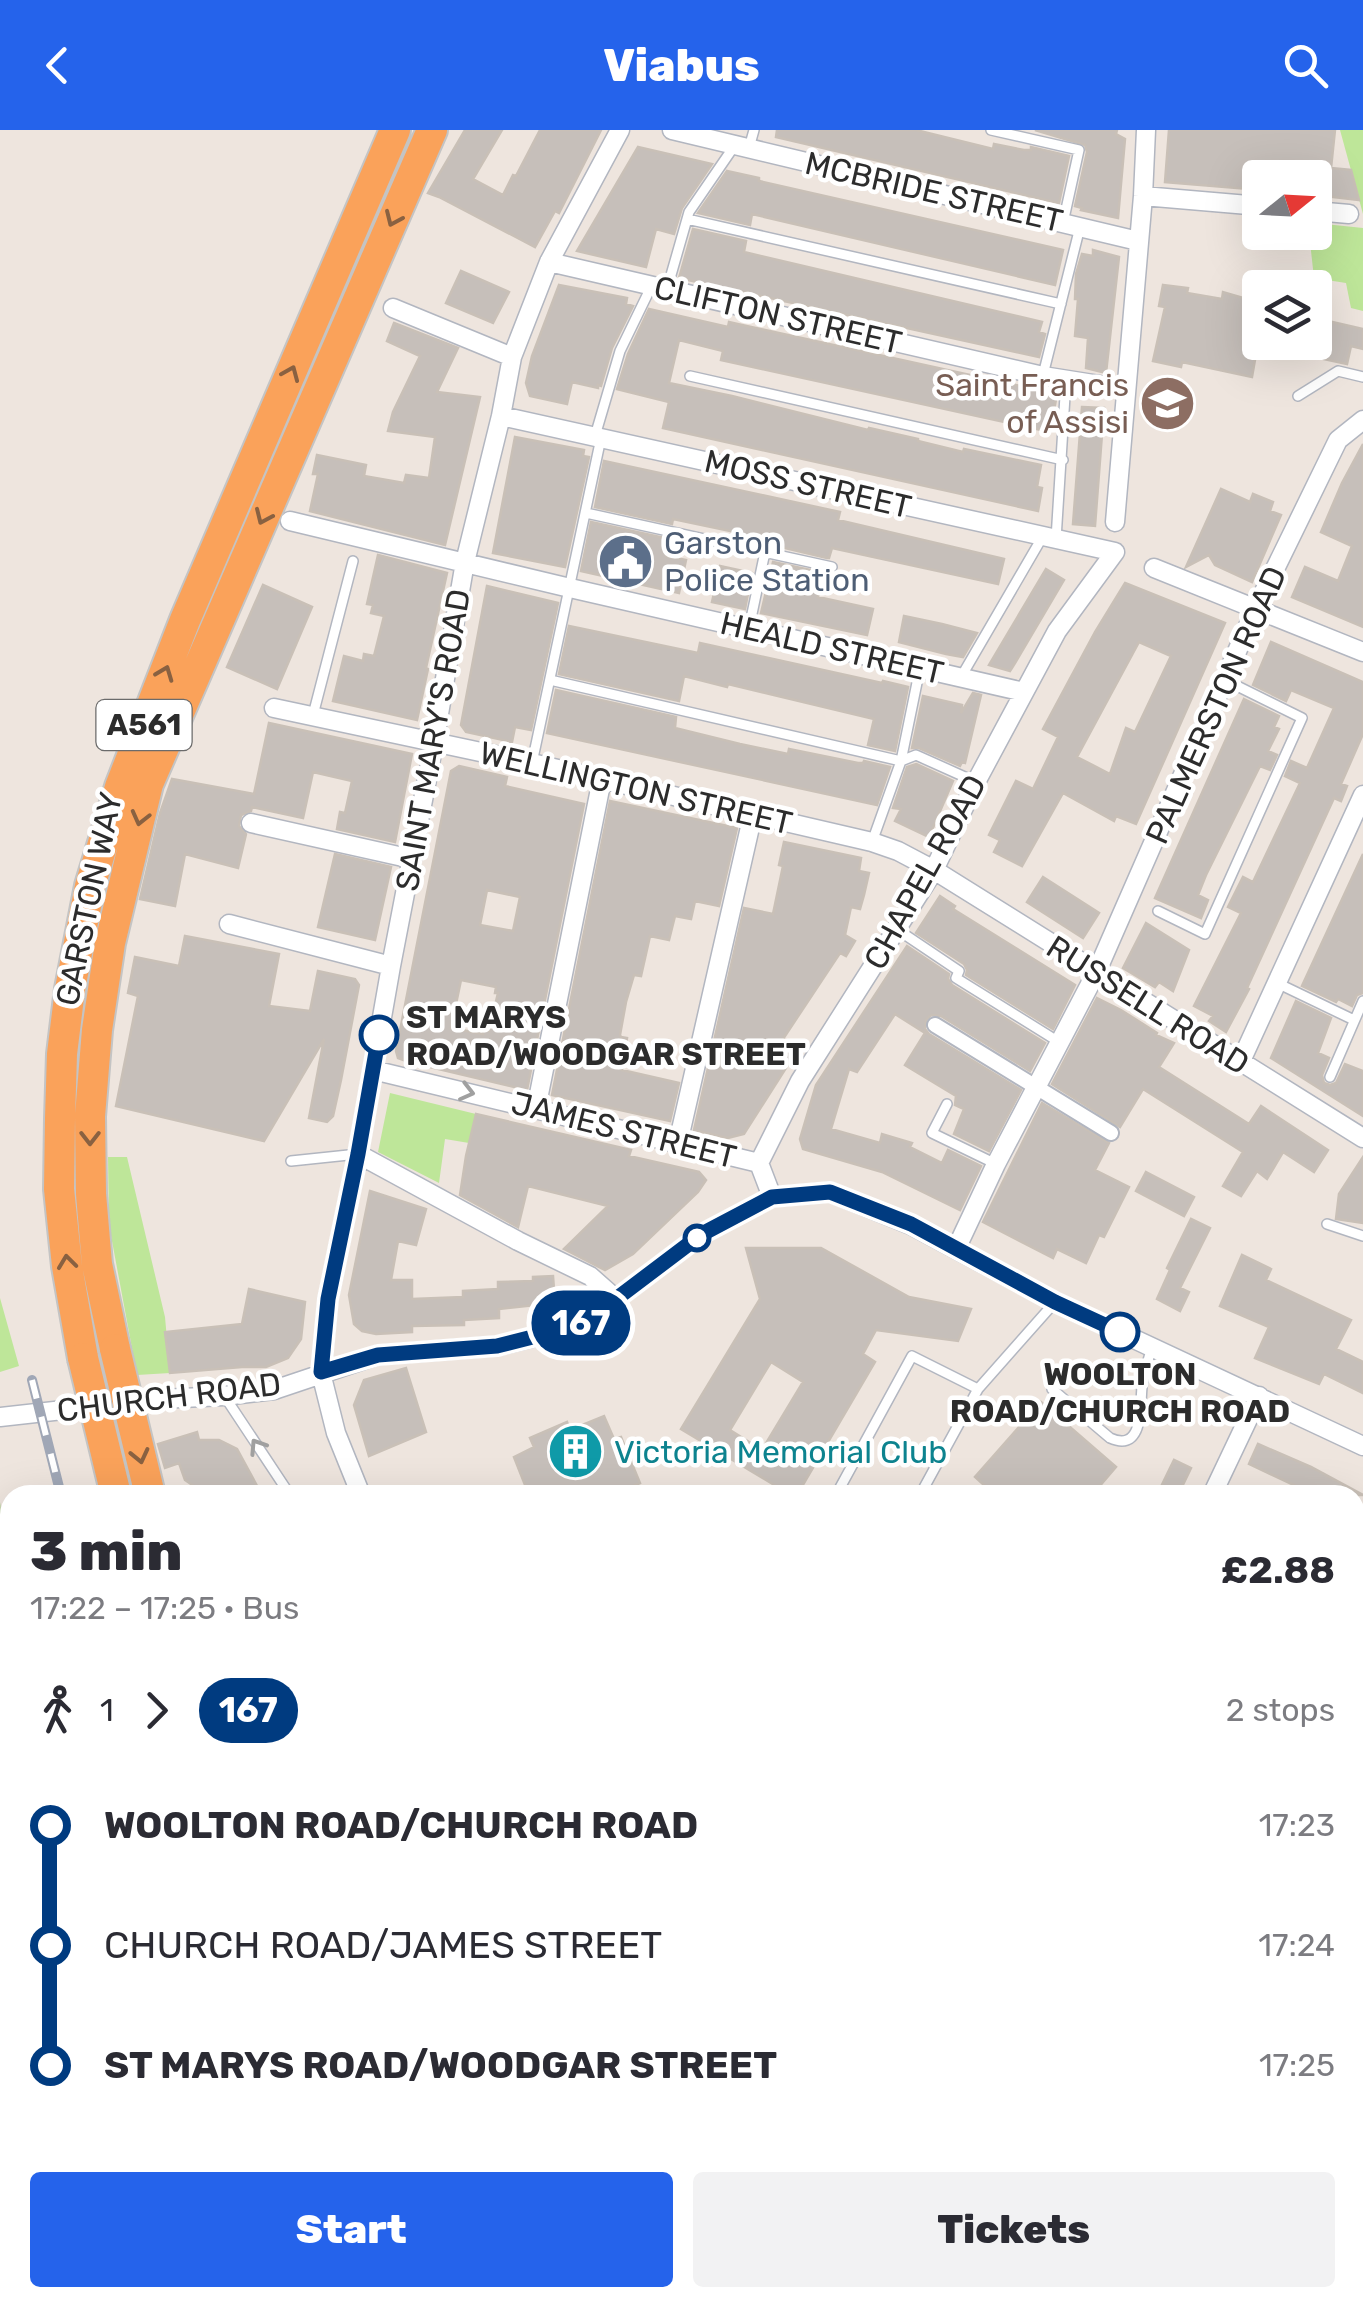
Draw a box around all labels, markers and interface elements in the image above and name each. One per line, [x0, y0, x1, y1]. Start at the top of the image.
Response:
icon: back [30, 38, 85, 93]
icon: search [1278, 38, 1333, 93]
text: Viabus [603, 39, 760, 92]
street label: MCBRIDE STREET [801, 144, 1067, 240]
north arrow [1242, 160, 1332, 250]
map controls [1242, 160, 1332, 360]
one-way arrow [385, 209, 405, 227]
street label: CLIFTON STREET [650, 268, 906, 362]
button: layers [1242, 270, 1332, 360]
one-way arrow [279, 365, 299, 383]
place label: Saint Francis of Assisi [935, 366, 1129, 441]
school or university icon: Saint Francis of Assisi [1138, 373, 1198, 433]
street label: MOSS STREET [701, 442, 915, 526]
one-way arrow [255, 507, 275, 525]
place label: Garston Police Station [664, 524, 870, 599]
public building icon: Garston Police Station [595, 531, 655, 591]
street label: PALMERSTON ROAD [1138, 560, 1294, 850]
street label: SAINT MARY'S ROAD [388, 586, 478, 894]
street label: HEALD STREET [717, 604, 947, 692]
one-way arrow [153, 665, 173, 683]
road number: A561 [96, 700, 192, 750]
street label: WELLINGTON STREET [476, 734, 796, 842]
street label: CHAPEL ROAD [856, 768, 994, 976]
street label: GARSTON WAY [48, 789, 130, 1009]
one-way arrow [131, 809, 152, 826]
street label: RUSSELL ROAD [1040, 928, 1256, 1082]
place label: ST MARYS ROAD/WOODGAR STREET [406, 998, 806, 1073]
marker: ST MARYS ROAD/WOODGAR STREET [360, 1016, 398, 1054]
one-way arrow [458, 1081, 475, 1102]
street label: JAMES STREET [508, 1084, 740, 1176]
one-way arrow [79, 1130, 101, 1146]
unlabelled marker [684, 1225, 710, 1251]
one-way arrow [57, 1254, 78, 1270]
line badge: 167 [524, 1290, 638, 1356]
text: 167 [551, 1302, 611, 1344]
marker: WOOLTON ROAD/CHURCH ROAD [1101, 1313, 1139, 1351]
place label: WOOLTON ROAD/CHURCH ROAD [950, 1355, 1290, 1430]
street label: CHURCH ROAD [55, 1364, 283, 1430]
building icon: Victoria Memorial Club [545, 1422, 605, 1482]
place label: Victoria Memorial Club [614, 1433, 947, 1471]
one-way arrow [251, 1438, 269, 1457]
one-way arrow [128, 1447, 149, 1464]
text: 3 min [30, 1519, 183, 1584]
text: £2.88 [1221, 1547, 1335, 1593]
text: 17:22 – 17:25 · Bus [30, 1589, 299, 1627]
icon: walk [30, 1683, 85, 1738]
icon: forward [129, 1683, 184, 1738]
text: 167 [219, 1689, 278, 1731]
text: 1 [100, 1691, 114, 1729]
text: 2 stops [1226, 1691, 1335, 1729]
text: WOOLTON ROAD/CHURCH ROAD [104, 1802, 698, 1848]
text: 17:23 [1259, 1806, 1335, 1844]
text: CHURCH ROAD/JAMES STREET [104, 1922, 662, 1968]
text: 17:24 [1258, 1926, 1335, 1964]
text: ST MARYS ROAD/WOODGAR STREET [104, 2042, 777, 2088]
text: 17:25 [1259, 2046, 1335, 2084]
button: Start [30, 2172, 673, 2287]
button: Tickets [693, 2172, 1335, 2287]

